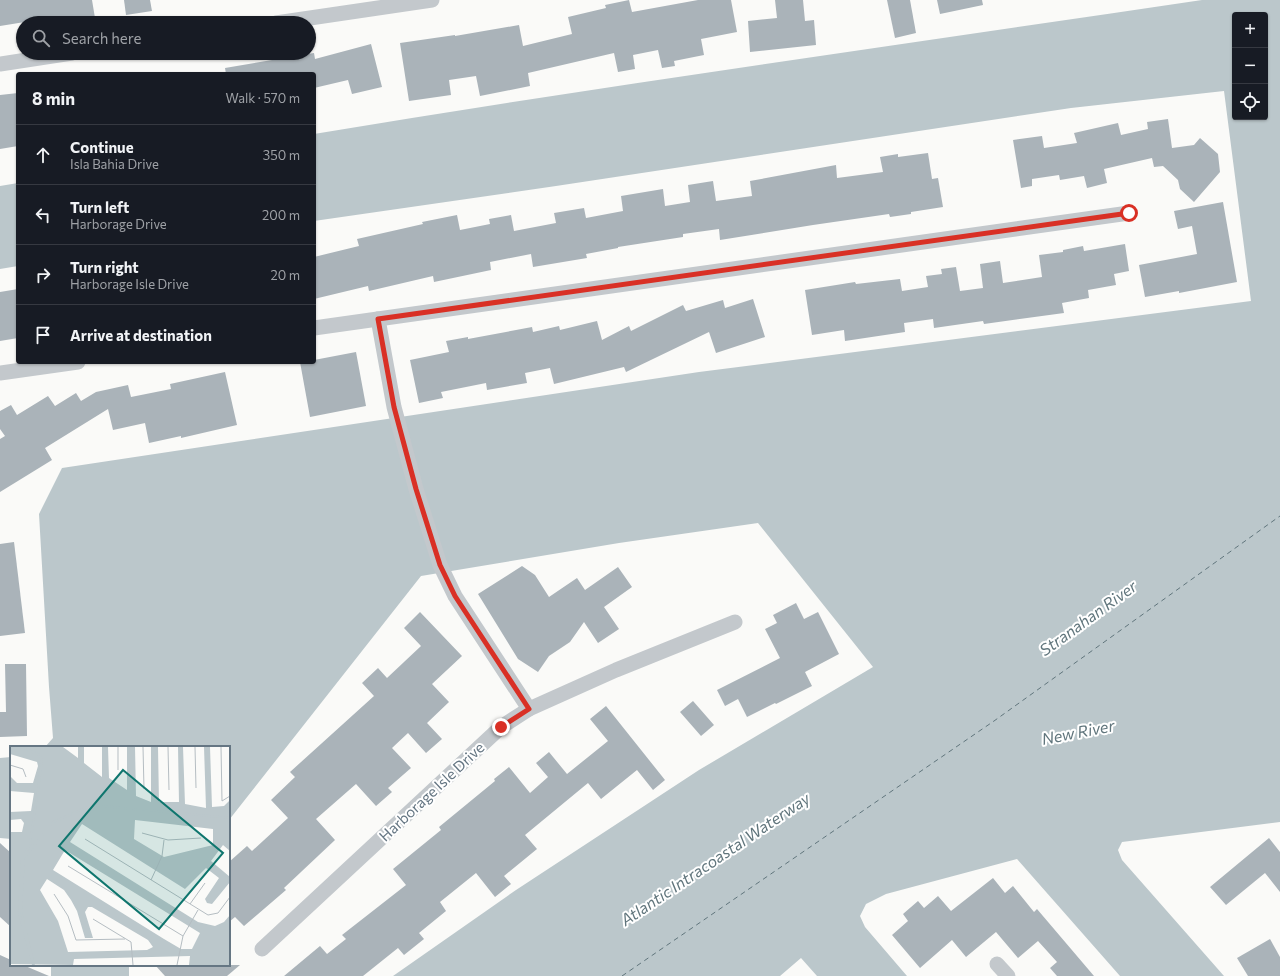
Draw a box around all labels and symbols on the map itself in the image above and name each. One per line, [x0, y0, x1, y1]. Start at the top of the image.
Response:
route start [1120, 204, 1138, 222]
water label: Stranahan River [1035, 576, 1140, 659]
water label: New River [1040, 715, 1117, 748]
route end [492, 718, 510, 736]
street label: Harborage Isle Drive [375, 738, 488, 845]
inset map [10, 746, 230, 966]
water label: Atlantic Intracoastal Waterway [616, 788, 814, 930]

